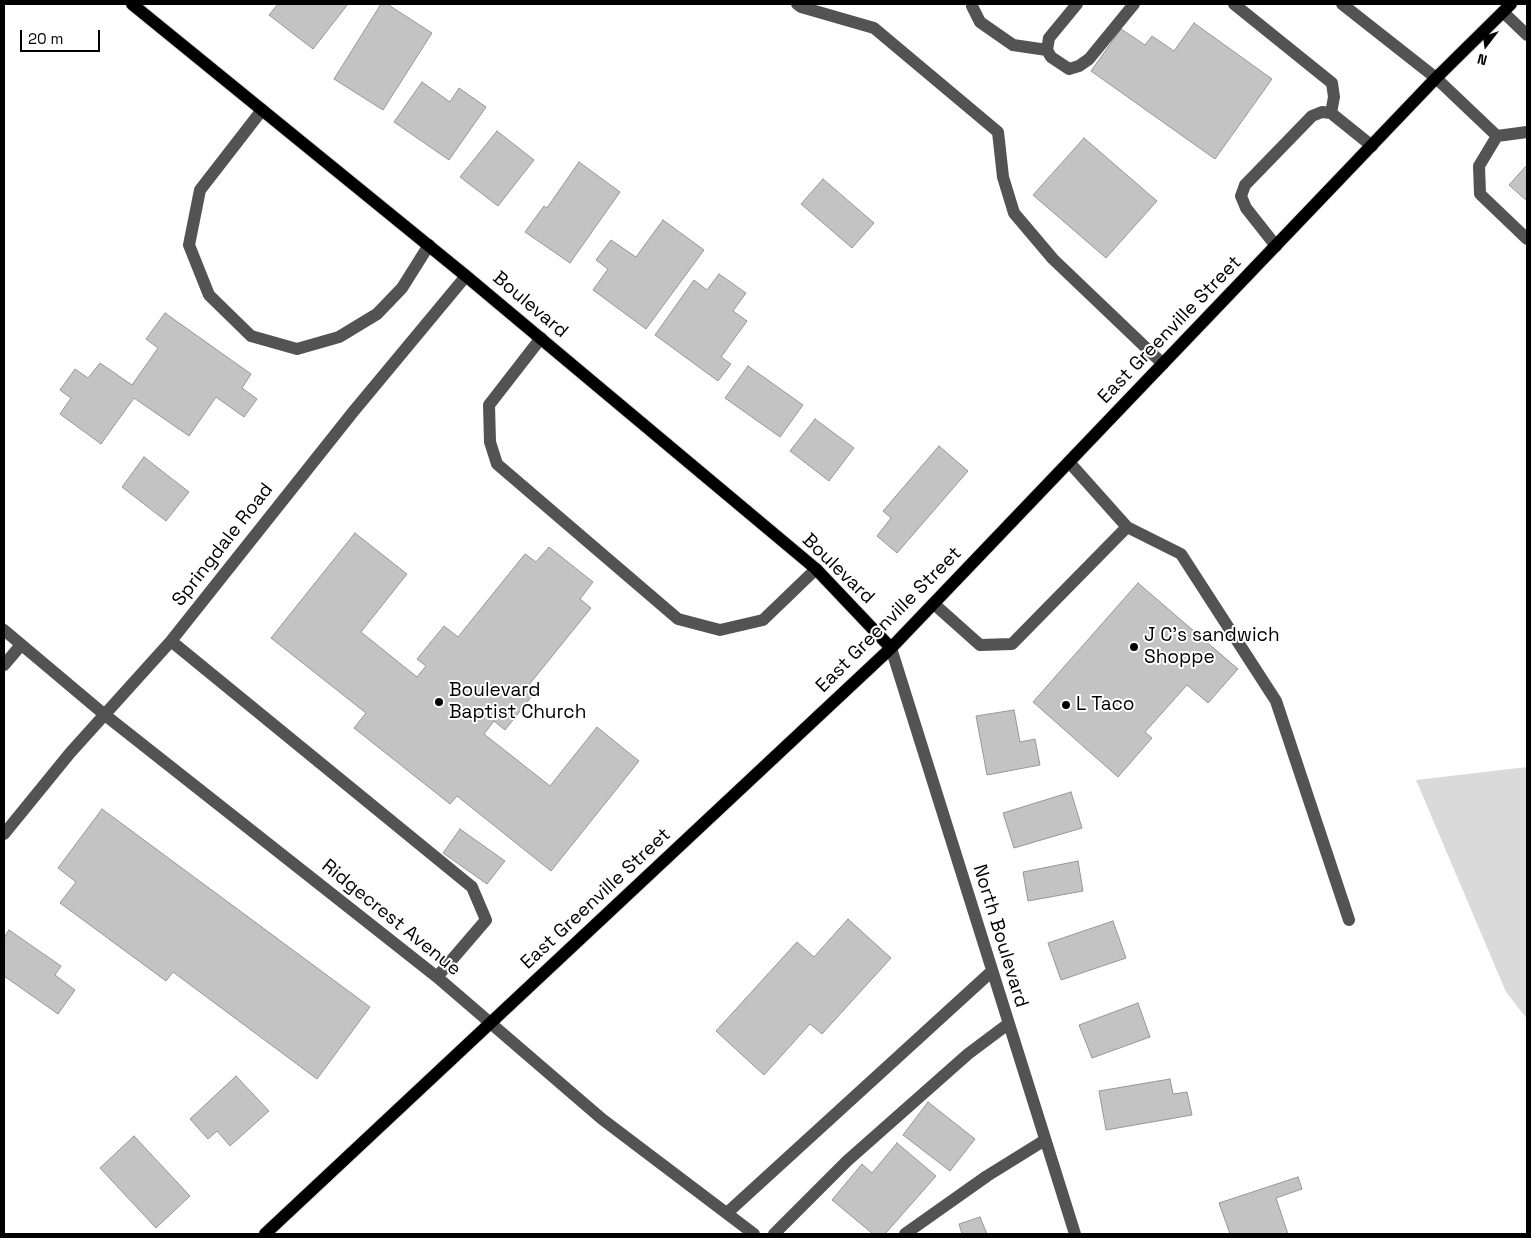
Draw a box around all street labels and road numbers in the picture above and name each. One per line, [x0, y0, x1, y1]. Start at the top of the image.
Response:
street label: East Greenville Street [1094, 251, 1246, 409]
street label: Boulevard [488, 267, 572, 343]
street label: Springdale Road [168, 479, 278, 611]
street label: Boulevard [797, 529, 879, 609]
street label: East Greenville Street [811, 542, 967, 698]
street label: East Greenville Street [516, 824, 676, 974]
street label: Ridgecrest Avenue [317, 855, 465, 981]
street label: North Boulevard [967, 862, 1033, 1010]

